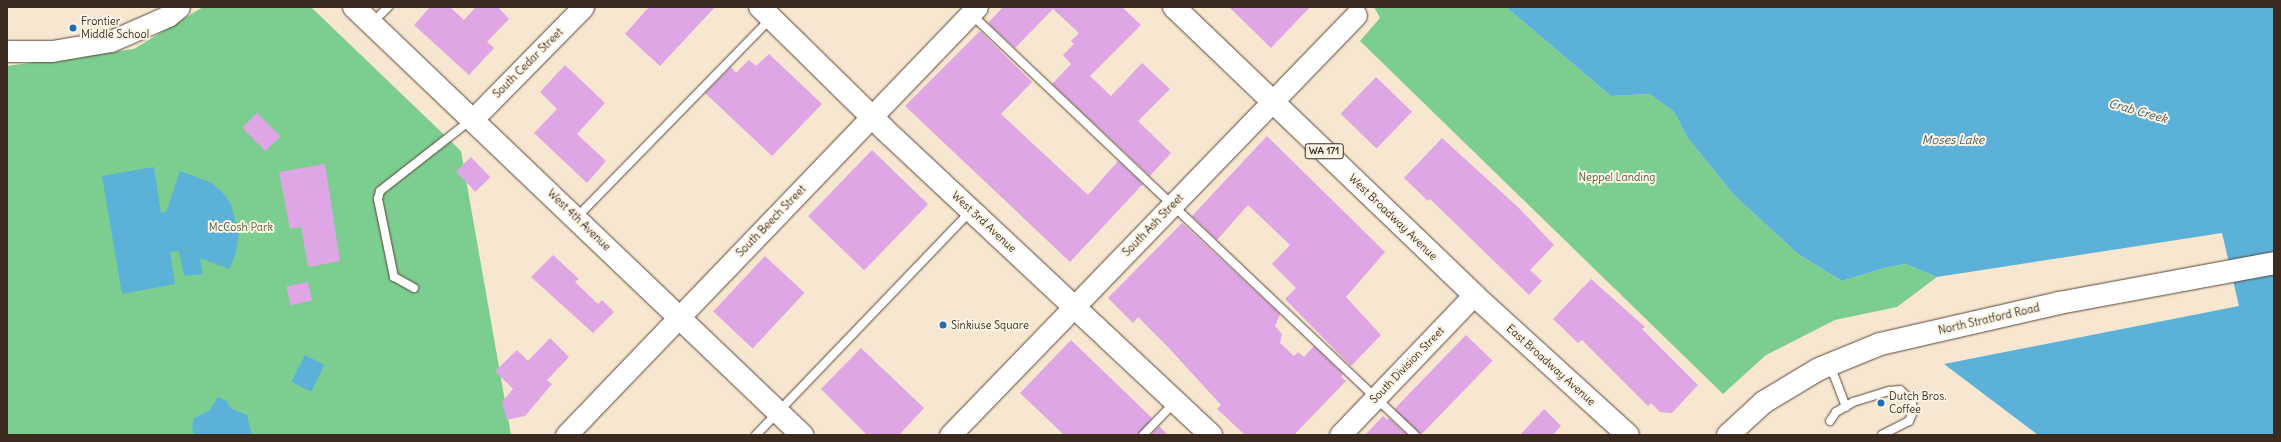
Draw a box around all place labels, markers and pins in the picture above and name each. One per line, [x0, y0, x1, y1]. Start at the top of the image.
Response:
place label: Frontier Middle School [81, 15, 149, 41]
marker: Frontier Middle School [68, 23, 78, 33]
place label: Sinkiuse Square [951, 318, 1029, 332]
marker: Sinkiuse Square [938, 320, 948, 330]
place label: Dutch Bros. Coffee [1889, 390, 1947, 416]
marker: Dutch Bros. Coffee [1876, 398, 1886, 408]

